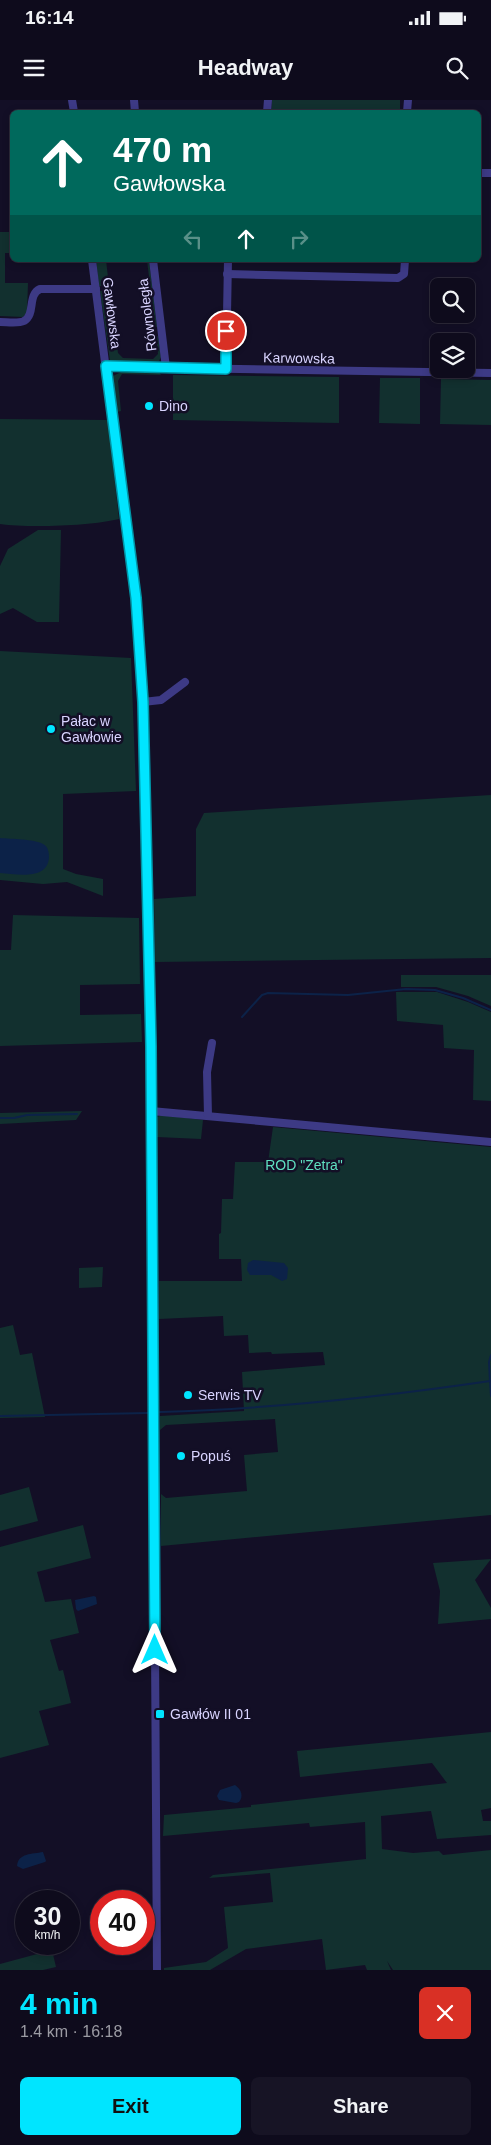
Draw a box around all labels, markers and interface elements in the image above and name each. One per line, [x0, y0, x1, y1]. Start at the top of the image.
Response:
text: 16:14 [25, 7, 74, 28]
icon: menu [20, 54, 48, 82]
icon: search [443, 54, 471, 82]
text: Headway [198, 55, 293, 80]
icon: ahead [30, 130, 95, 195]
text: 470 m [113, 130, 212, 169]
text: Gawłowska [113, 171, 225, 196]
icon: left [179, 225, 207, 253]
icon: ahead [232, 225, 260, 253]
icon: right [285, 225, 313, 253]
street label: Gawłowska [100, 276, 124, 350]
street label: Równoległa [135, 278, 159, 352]
map controls [430, 278, 475, 378]
button: search [430, 278, 475, 323]
pin [205, 310, 247, 352]
icon: arrive [212, 317, 240, 345]
button: layers [430, 333, 475, 378]
street label: Karwowska [263, 349, 335, 367]
place label: Dino [159, 398, 188, 414]
marker: Dino [143, 400, 155, 412]
place label: Pałac w Gawłowie [61, 713, 122, 745]
marker: Pałac w Gawłowie [45, 723, 57, 735]
park label: ROD "Zetra" [265, 1157, 343, 1173]
place label: Serwis TV [198, 1387, 262, 1403]
marker: Serwis TV [182, 1389, 194, 1401]
place label: Popuś [191, 1448, 231, 1464]
marker: Popuś [175, 1450, 187, 1462]
position arrow [128, 1623, 180, 1675]
place label: Gawłów II 01 [170, 1706, 251, 1722]
marker: Gawłów II 01 [154, 1708, 166, 1720]
speed limit sign: 40 [90, 1890, 155, 1955]
text: 30 [34, 1902, 61, 1930]
text: km/h [34, 1928, 61, 1942]
text: 4 min [20, 1987, 98, 2020]
button: close [419, 1987, 471, 2039]
text: 1.4 km · 16:18 [20, 2023, 122, 2040]
button: Exit [20, 2077, 241, 2135]
button: Share [251, 2077, 471, 2135]

